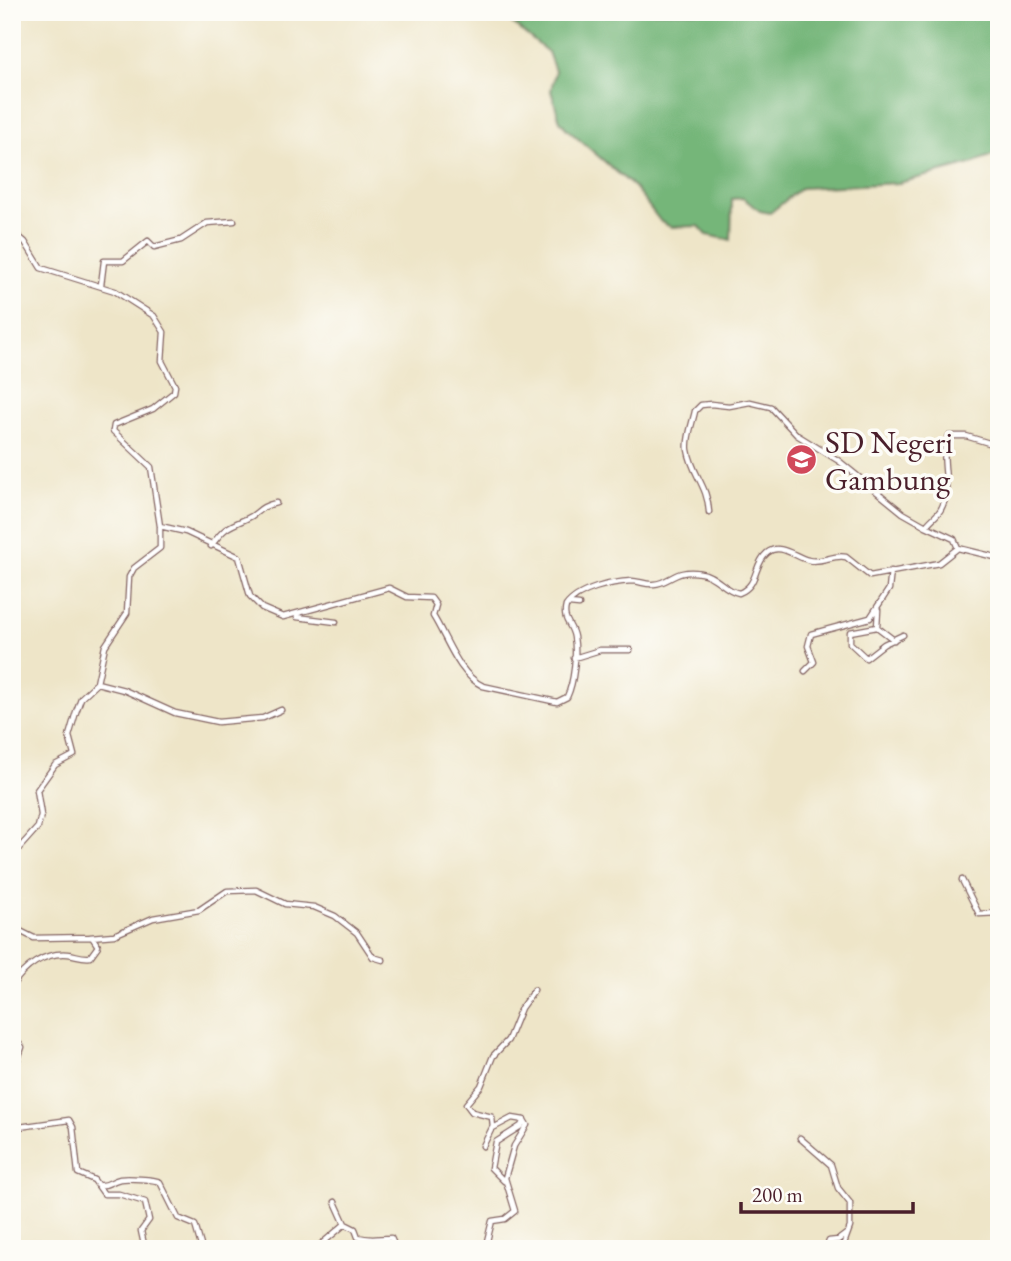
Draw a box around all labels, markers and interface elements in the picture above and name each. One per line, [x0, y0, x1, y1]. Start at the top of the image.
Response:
place label: SD Negeri Gambung [825, 421, 953, 500]
school or university icon: SD Negeri Gambung [785, 443, 819, 477]
scale bar [741, 1170, 913, 1214]
text: 200 m [752, 1181, 803, 1208]

